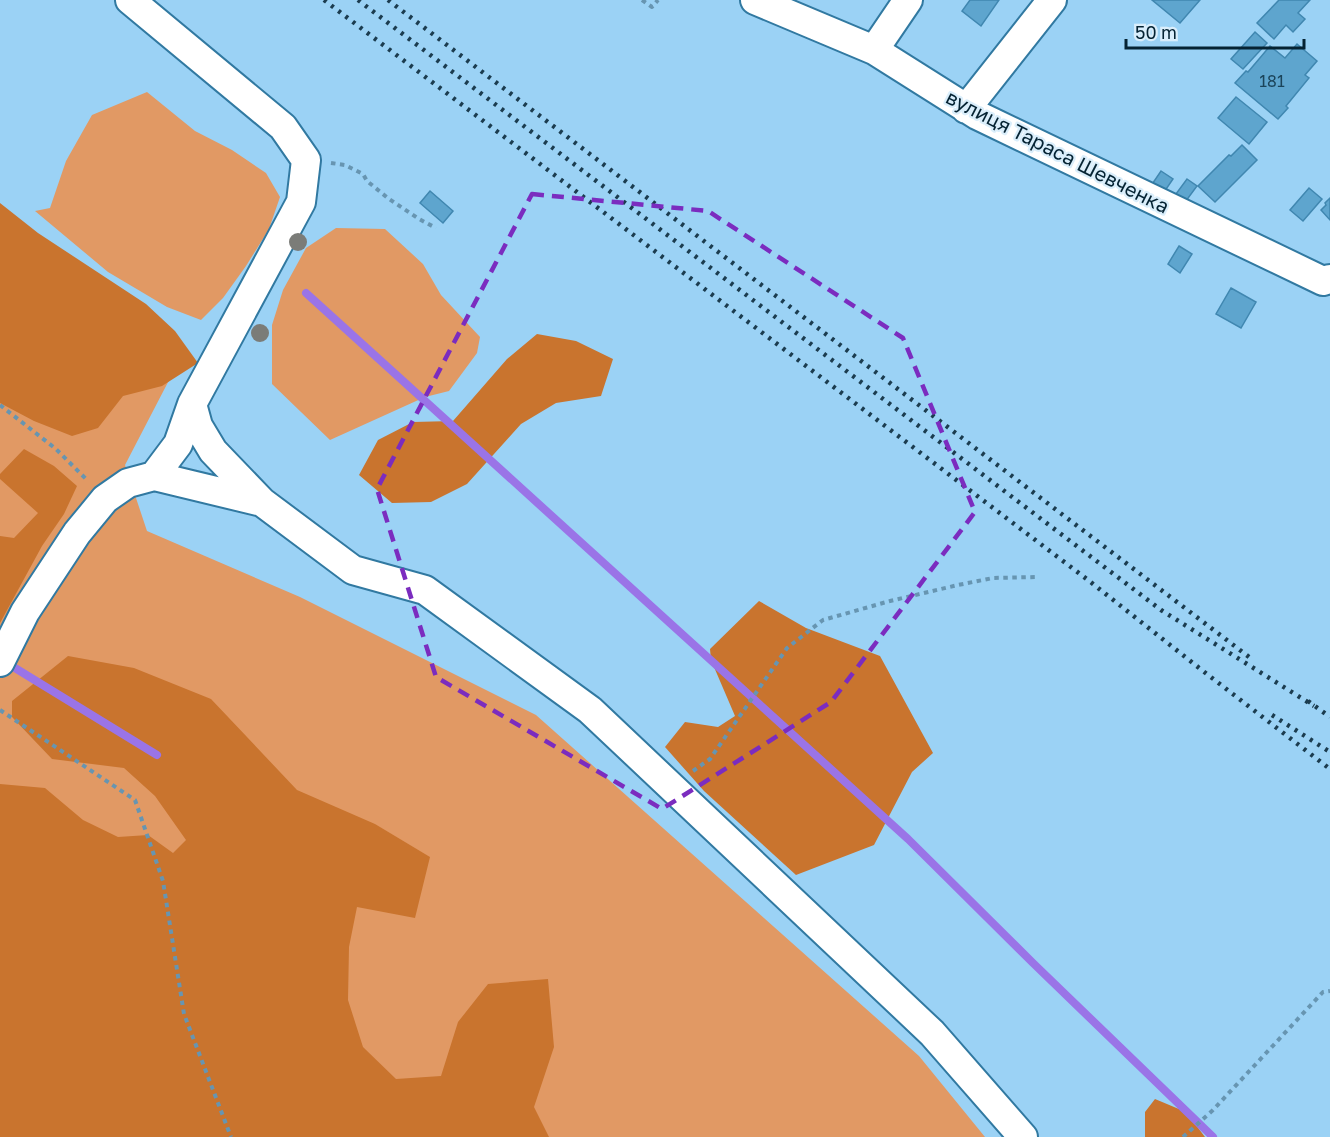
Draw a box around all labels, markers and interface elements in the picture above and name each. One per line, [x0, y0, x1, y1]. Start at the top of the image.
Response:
scale bar [1126, 12, 1304, 50]
text: 50 m [1135, 21, 1177, 43]
house number: 181 [1259, 71, 1285, 91]
street label: вулиця Тараса Шевченка [942, 84, 1174, 218]

